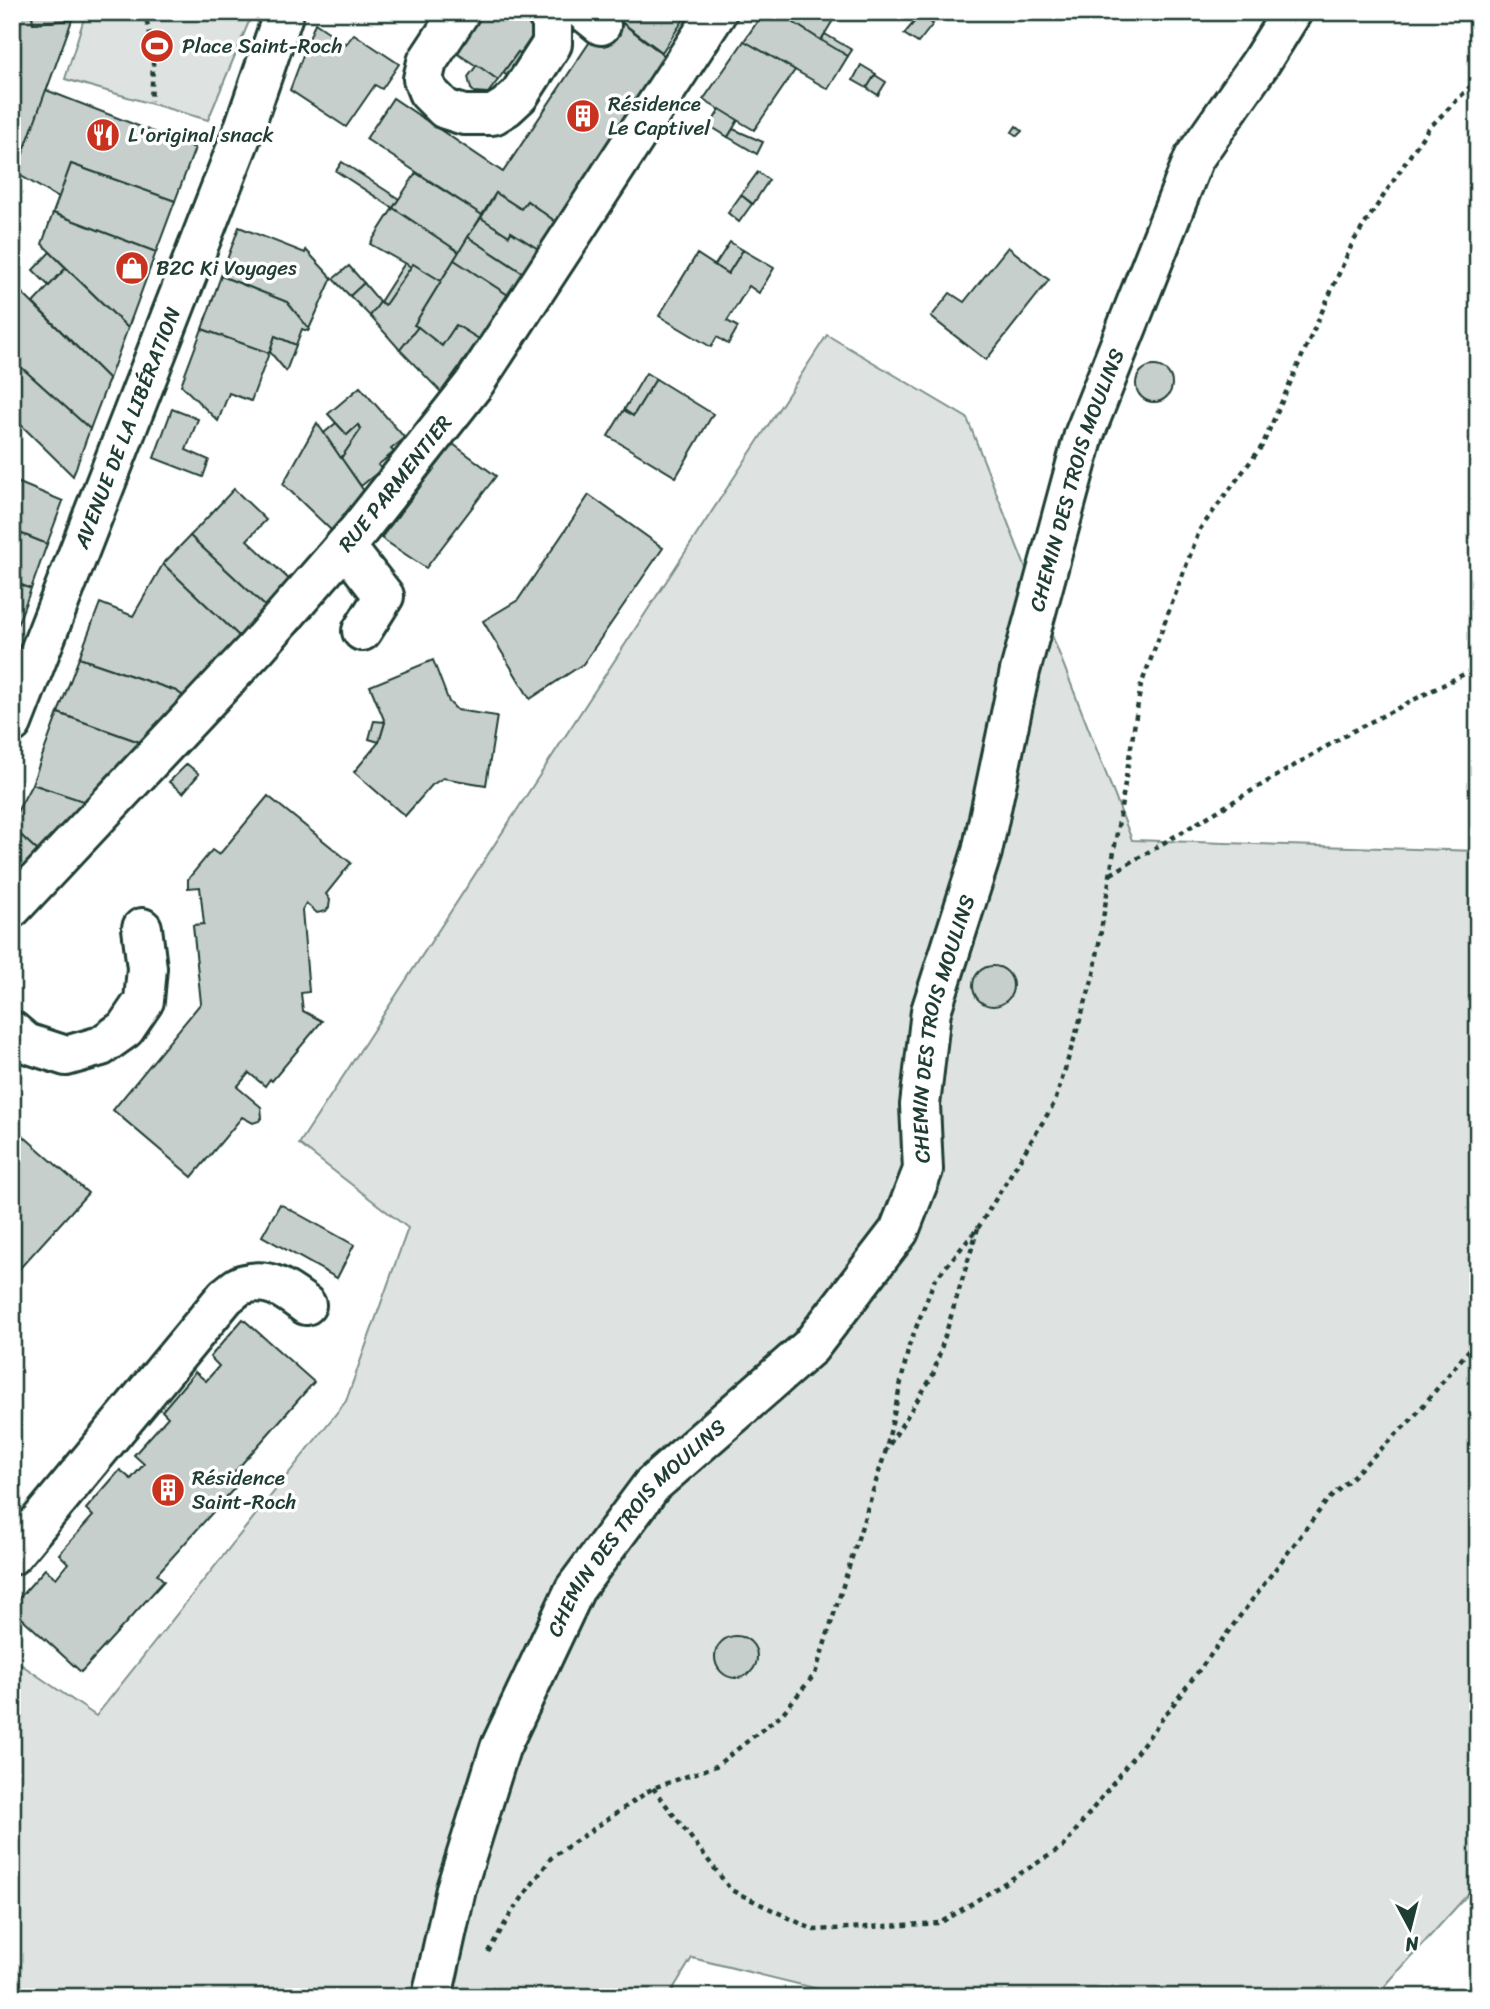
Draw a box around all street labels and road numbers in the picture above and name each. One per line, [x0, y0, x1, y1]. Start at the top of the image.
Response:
street label: AVENUE DE LA LIBÉRATION [62, 301, 192, 555]
street label: CHEMIN DES TROIS MOULINS [1018, 343, 1136, 616]
street label: RUE PARMENTIER [328, 406, 462, 561]
street label: CHEMIN DES TROIS MOULINS [901, 890, 986, 1164]
street label: CHEMIN DES TROIS MOULINS [536, 1409, 735, 1643]

